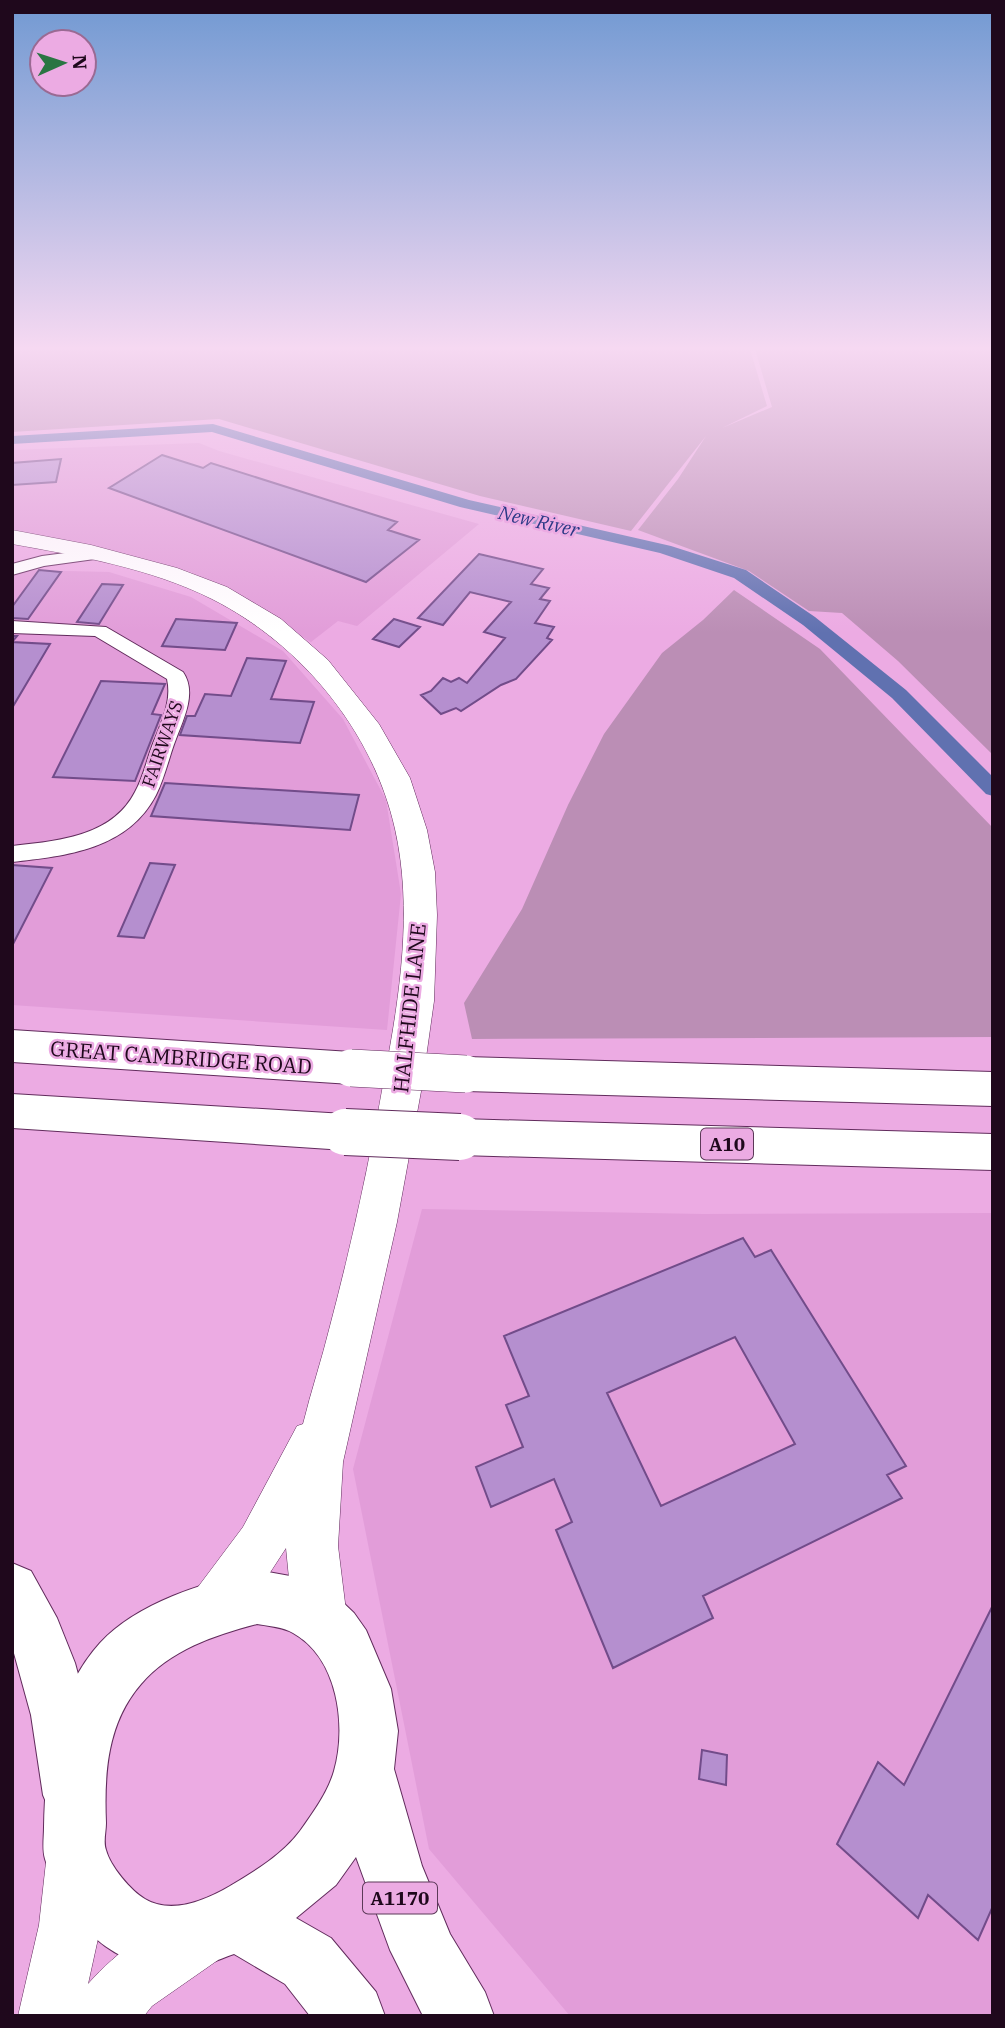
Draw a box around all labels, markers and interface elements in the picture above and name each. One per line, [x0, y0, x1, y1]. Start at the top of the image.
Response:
north arrow [28, 28, 98, 98]
text: N [68, 54, 92, 70]
water label: New River [495, 500, 582, 542]
street label: FAIRWAYS [136, 698, 188, 790]
street label: HALFHIDE LANE [386, 922, 432, 1094]
street label: GREAT CAMBRIDGE ROAD [49, 1034, 313, 1080]
road number: A10 [701, 1128, 753, 1160]
road number: A1170 [363, 1882, 437, 1914]

